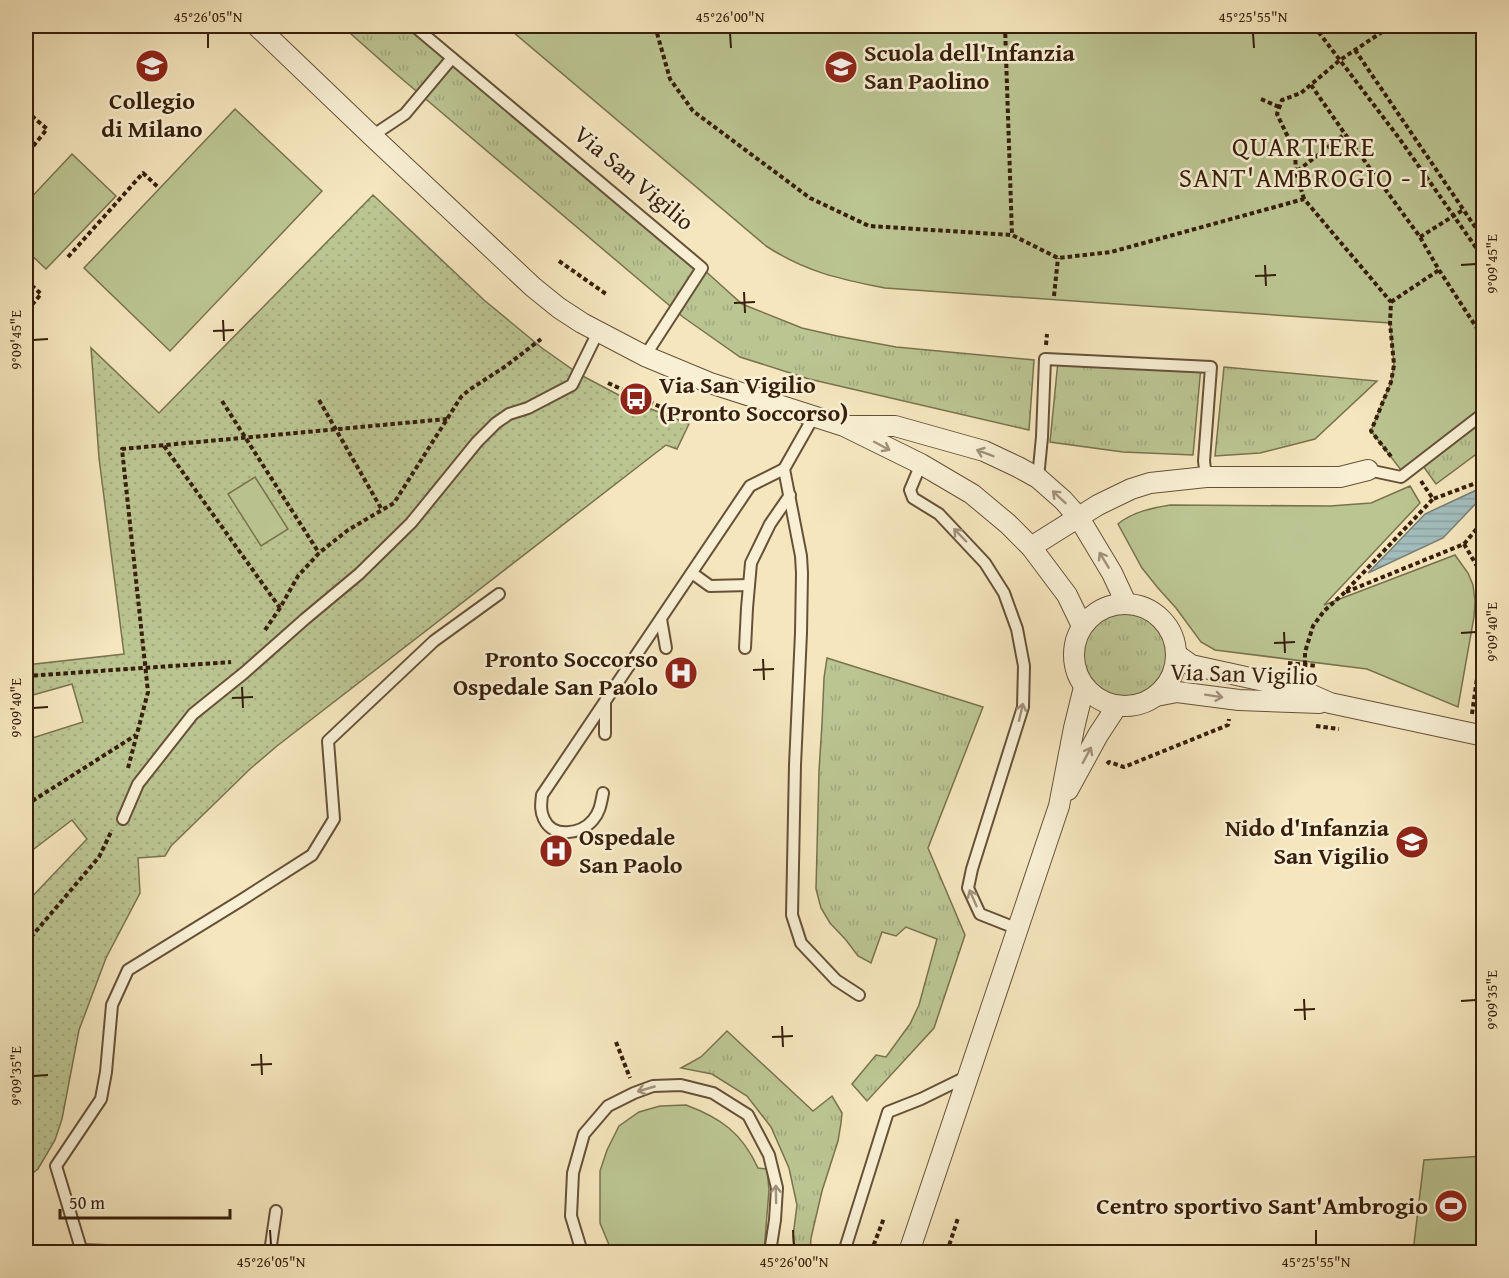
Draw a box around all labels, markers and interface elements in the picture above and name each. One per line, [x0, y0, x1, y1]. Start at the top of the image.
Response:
text: 45°26'05"N [174, 6, 243, 27]
text: 45°26'00"N [696, 6, 765, 27]
text: 45°25'55"N [1219, 6, 1288, 27]
place label: Scuola dell'Infanzia San Paolino [864, 35, 1075, 98]
school or university icon: Collegio di Milano [134, 48, 170, 84]
school or university icon: Scuola dell'Infanzia San Paolino [823, 49, 859, 85]
place label: Collegio di Milano [101, 83, 203, 146]
street label: Via San Vigilio [566, 117, 702, 239]
district label: QUARTIERE SANT'AMBROGIO - I [1179, 126, 1429, 197]
text: 9°09'45"E [1481, 234, 1502, 294]
text: 9°09'45"E [5, 310, 26, 370]
place label: Via San Vigilio (Pronto Soccorso) [659, 367, 848, 430]
bus stop icon: Via San Vigilio (Pronto Soccorso) [618, 381, 654, 417]
one-way arrow [873, 440, 891, 452]
one-way arrow [977, 446, 995, 457]
one-way arrow [1052, 490, 1067, 504]
one-way arrow [952, 528, 967, 543]
one-way arrow [1098, 552, 1110, 569]
text: 9°09'40"E [1481, 602, 1502, 662]
place label: Pronto Soccorso Ospedale San Paolo [453, 641, 658, 704]
street label: Via San Vigilio [1170, 653, 1318, 694]
hospital icon: Pronto Soccorso Ospedale San Paolo [663, 655, 699, 691]
text: 9°09'40"E [5, 678, 26, 738]
one-way arrow [1203, 691, 1223, 702]
one-way arrow [1016, 703, 1027, 722]
one-way arrow [1081, 747, 1093, 764]
place label: Nido d'Infanzia San Vigilio [1225, 810, 1390, 873]
place label: Ospedale San Paolo [579, 819, 683, 882]
school or university icon: Nido d'Infanzia San Vigilio [1394, 824, 1430, 860]
hospital icon: Ospedale San Paolo [538, 833, 574, 869]
one-way arrow [966, 889, 977, 907]
text: 9°09'35"E [1481, 970, 1502, 1030]
text: 9°09'35"E [5, 1046, 26, 1106]
one-way arrow [637, 1084, 656, 1095]
scale bar [60, 1182, 230, 1220]
one-way arrow [770, 1185, 782, 1205]
place label: Centro sportivo Sant'Ambrogio [1096, 1188, 1428, 1223]
sports icon: Centro sportivo Sant'Ambrogio [1433, 1188, 1469, 1224]
text: 50 m [69, 1189, 105, 1216]
text: 45°26'05"N [237, 1251, 306, 1272]
text: 45°26'00"N [760, 1251, 829, 1272]
text: 45°25'55"N [1282, 1251, 1351, 1272]

